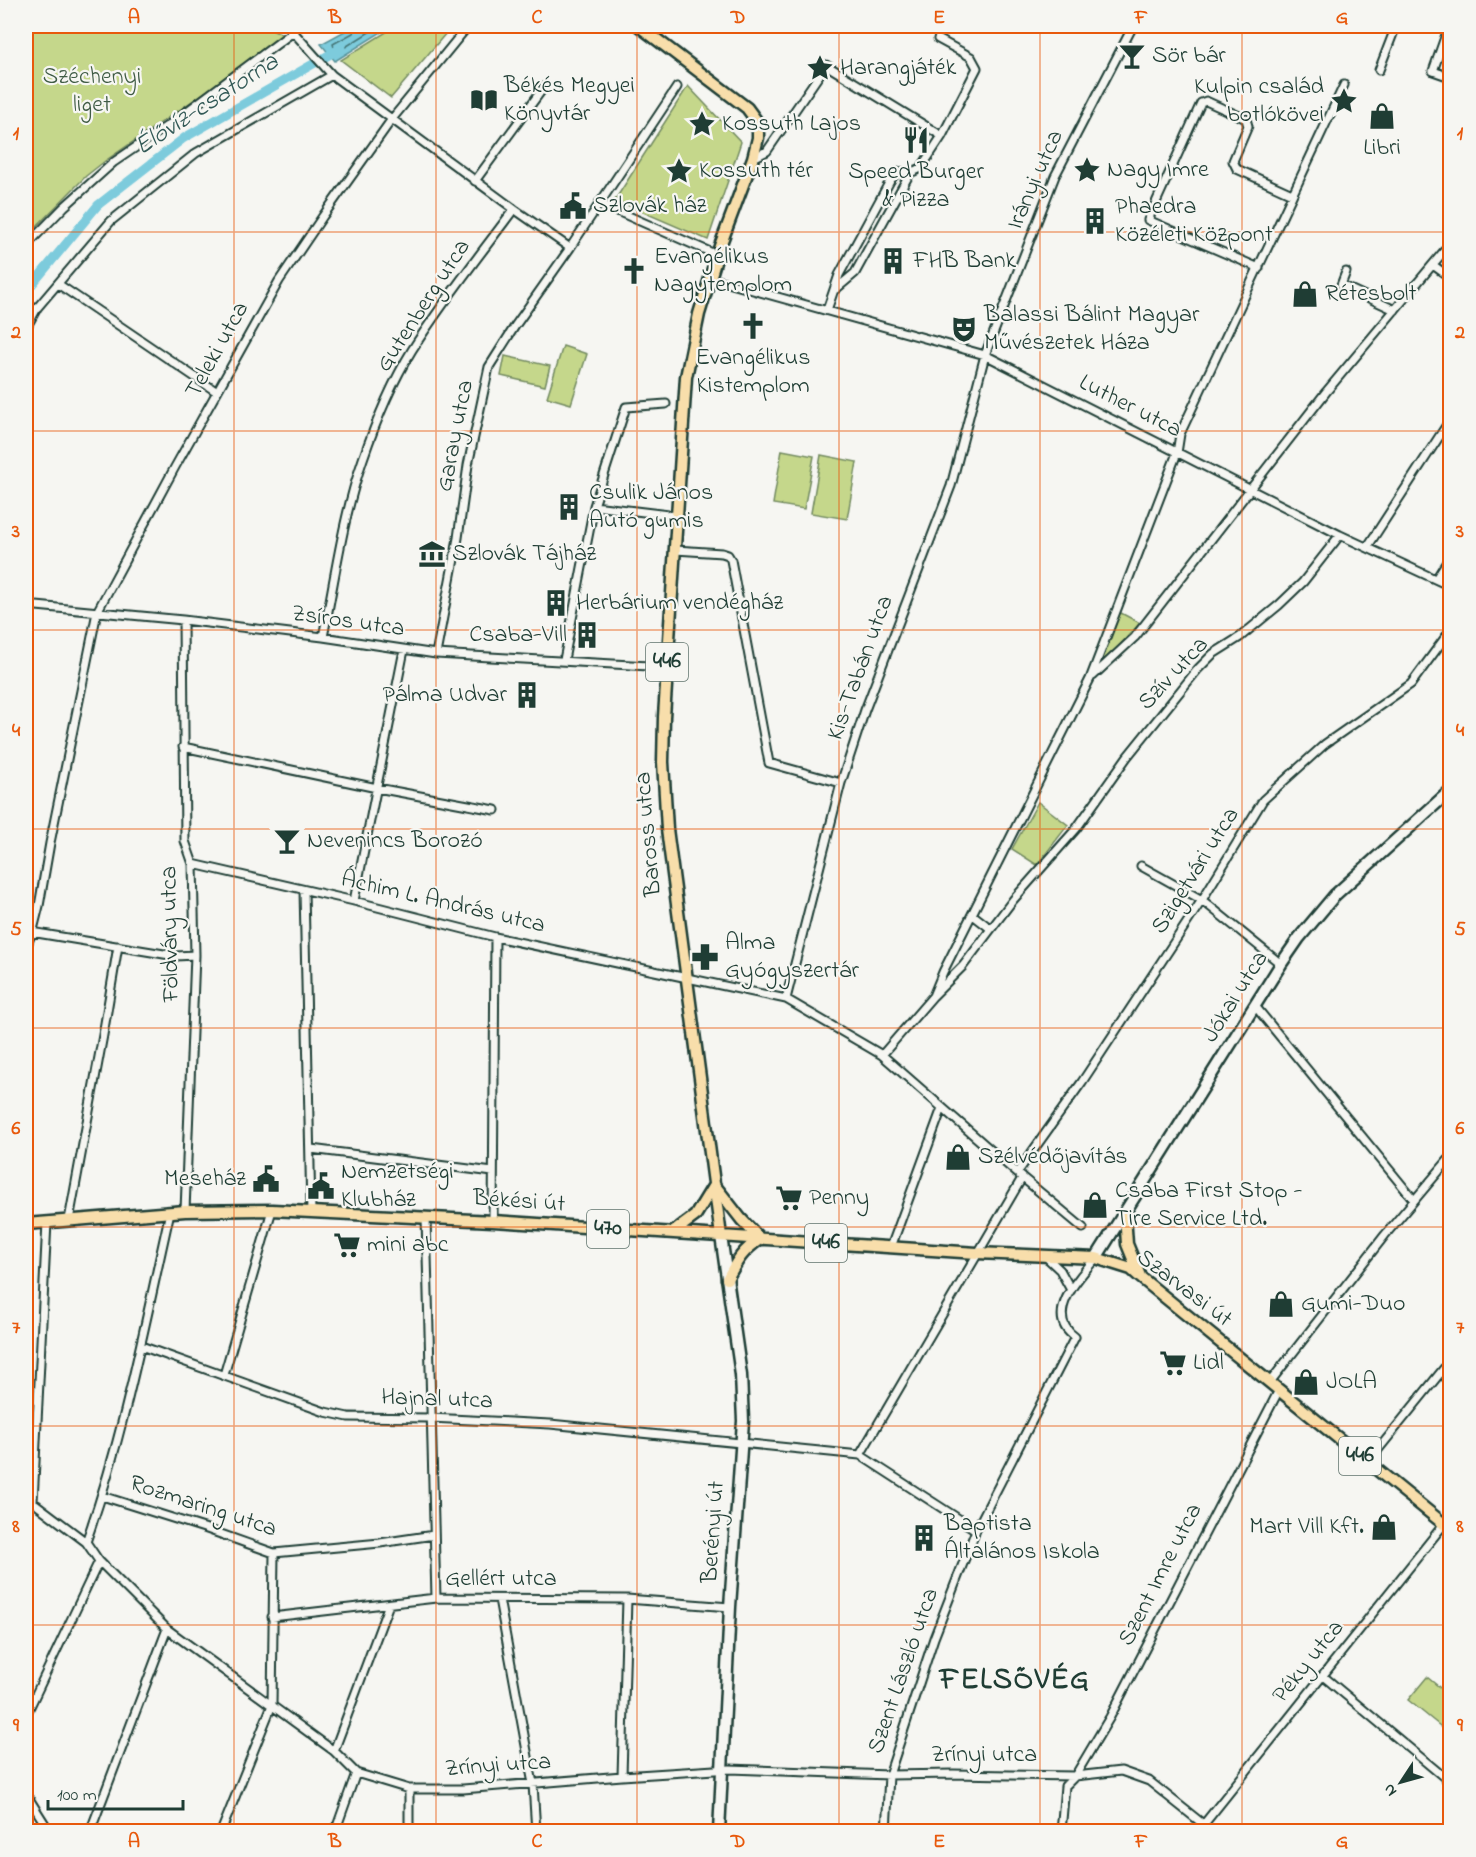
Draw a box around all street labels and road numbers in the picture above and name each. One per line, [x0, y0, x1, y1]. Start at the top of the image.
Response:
street label: Irányi utca [998, 124, 1074, 236]
street label: Gutenberg utca [368, 233, 480, 379]
street label: Teleki utca [177, 295, 259, 405]
street label: Luther utca [1072, 366, 1188, 448]
street label: Garay utca [428, 377, 485, 495]
street label: Kis-Tabán utca [819, 591, 903, 745]
street label: Zsíros utca [289, 597, 407, 647]
street label: Szív utca [1130, 629, 1218, 719]
road number: 446 [646, 643, 688, 681]
street label: Baross utca [626, 770, 672, 899]
street label: Szigetvári utca [1143, 801, 1249, 941]
street label: Áchim L. András utca [337, 862, 549, 944]
street label: Földváry utca [152, 866, 191, 1003]
street label: Jókai utca [1194, 944, 1278, 1050]
street label: Békési út [471, 1181, 566, 1223]
road number: 470 [587, 1210, 629, 1248]
road number: 446 [805, 1224, 847, 1262]
street label: Szarvasi út [1129, 1241, 1239, 1337]
street label: Hajnal utca [380, 1381, 494, 1419]
road number: 446 [1339, 1437, 1381, 1475]
street label: Rozmaring utca [125, 1467, 281, 1547]
street label: Berényi út [693, 1480, 736, 1585]
street label: Szent Imre utca [1110, 1498, 1212, 1652]
street label: Gellért utca [445, 1562, 557, 1597]
street label: Szent László utca [859, 1583, 949, 1759]
street label: Péky utca [1264, 1613, 1354, 1712]
street label: Zrínyi utca [931, 1738, 1037, 1774]
street label: Zrínyi utca [444, 1745, 552, 1788]

